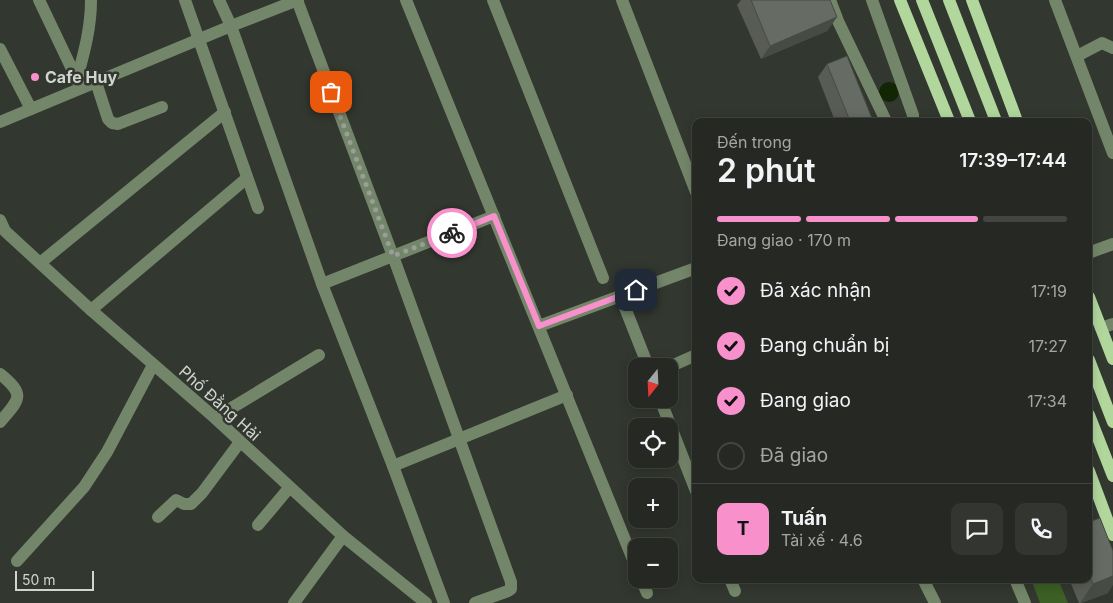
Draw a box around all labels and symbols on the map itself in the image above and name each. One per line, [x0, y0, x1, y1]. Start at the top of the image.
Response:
place label: Cafe Huy [45, 67, 117, 87]
marker: Cafe Huy [29, 71, 41, 83]
pin [310, 71, 352, 113]
courier [427, 208, 477, 258]
pin [615, 269, 657, 311]
north arrow [628, 358, 678, 408]
street label: Phố Đằng Hải [175, 361, 265, 445]
scale bar [15, 568, 94, 591]

